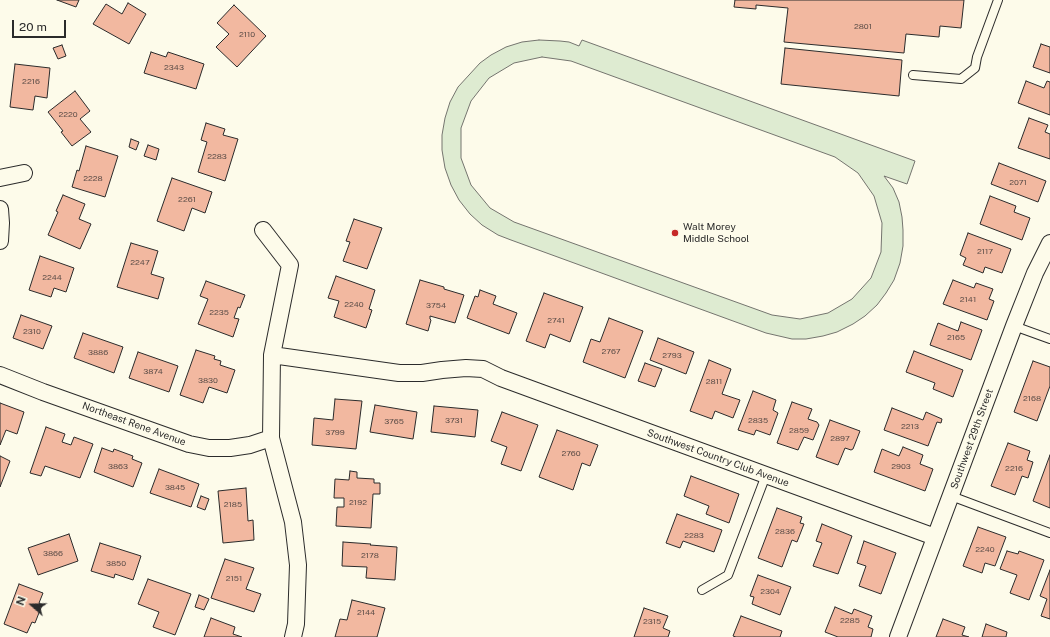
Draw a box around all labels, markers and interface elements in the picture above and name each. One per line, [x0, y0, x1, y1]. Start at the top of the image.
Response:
scale bar [14, 12, 68, 38]
text: 20 m [19, 20, 47, 34]
house number: 2801 [854, 22, 872, 32]
house number: 2110 [239, 30, 255, 40]
house number: 2343 [164, 63, 184, 73]
house number: 2216 [22, 77, 40, 87]
house number: 2220 [58, 110, 78, 120]
house number: 2283 [207, 152, 227, 162]
house number: 2228 [83, 174, 103, 184]
house number: 2071 [1009, 178, 1027, 188]
house number: 2261 [178, 195, 196, 205]
place label: Walt Morey Middle School [683, 221, 749, 244]
marker: Walt Morey Middle School [670, 228, 680, 238]
house number: 2117 [977, 247, 993, 257]
house number: 2247 [130, 258, 150, 268]
house number: 2244 [42, 273, 62, 283]
house number: 2141 [960, 295, 976, 305]
house number: 2240 [344, 300, 364, 310]
house number: 3754 [426, 301, 446, 311]
house number: 2235 [209, 308, 229, 318]
house number: 2741 [547, 316, 565, 326]
house number: 2310 [23, 327, 41, 337]
house number: 2165 [947, 333, 965, 343]
house number: 2767 [601, 347, 621, 357]
house number: 3886 [88, 348, 108, 358]
house number: 2793 [662, 351, 682, 361]
house number: 3874 [143, 367, 163, 377]
house number: 3830 [198, 376, 218, 386]
house number: 2811 [706, 377, 722, 387]
street label: Southwest 29th Street [948, 387, 996, 491]
house number: 2168 [1023, 394, 1041, 404]
street label: Northeast Rene Avenue [81, 400, 187, 448]
house number: 3731 [445, 416, 463, 426]
house number: 2835 [748, 416, 768, 426]
house number: 3765 [384, 417, 404, 427]
house number: 2213 [901, 422, 919, 432]
house number: 2859 [789, 426, 809, 436]
street label: Southwest Country Club Avenue [645, 427, 791, 489]
house number: 3799 [325, 428, 345, 438]
house number: 2897 [830, 434, 850, 444]
house number: 2760 [561, 449, 581, 459]
house number: 3863 [108, 462, 128, 472]
house number: 2903 [891, 462, 911, 472]
house number: 2216 [1005, 464, 1023, 474]
house number: 3845 [165, 483, 185, 493]
house number: 2192 [349, 498, 367, 508]
house number: 2185 [224, 500, 242, 510]
house number: 2836 [775, 527, 795, 537]
house number: 2283 [684, 531, 704, 541]
house number: 2240 [975, 545, 995, 555]
house number: 3866 [43, 549, 63, 559]
house number: 2178 [361, 551, 379, 561]
house number: 3850 [106, 559, 126, 569]
house number: 2151 [226, 574, 242, 584]
north arrow [12, 585, 52, 625]
house number: 2304 [760, 587, 780, 597]
text: N [14, 595, 28, 607]
house number: 2144 [357, 608, 375, 618]
house number: 2285 [840, 616, 860, 626]
house number: 2315 [643, 617, 661, 627]

